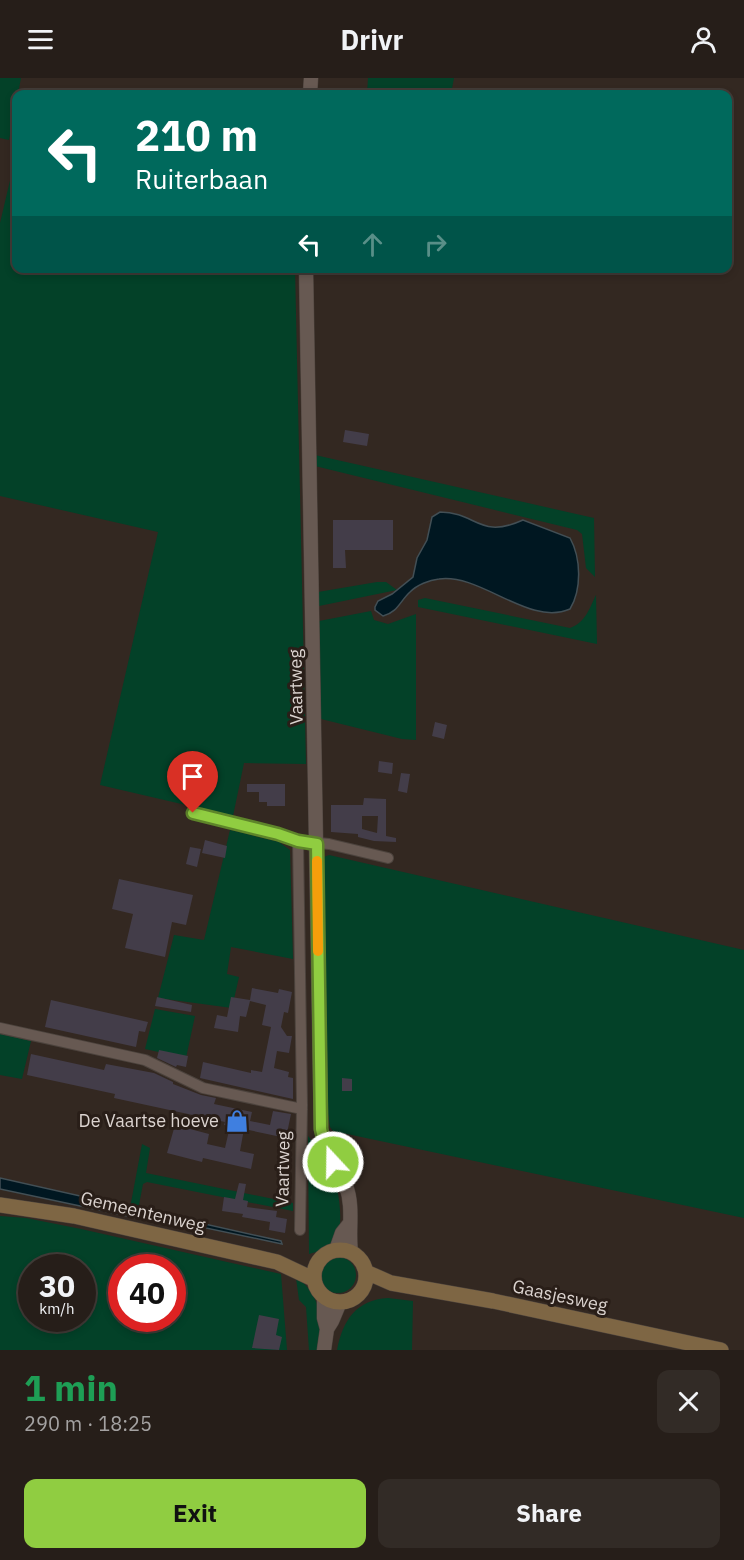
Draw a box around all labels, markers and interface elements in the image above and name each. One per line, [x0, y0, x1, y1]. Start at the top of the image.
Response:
text: Drivr [341, 22, 403, 57]
icon: menu [24, 23, 57, 56]
icon: person [687, 23, 720, 56]
text: 210 m [135, 108, 258, 163]
icon: left [36, 114, 114, 192]
text: Ruiterbaan [135, 161, 268, 196]
icon: left [293, 228, 326, 261]
icon: ahead [356, 228, 389, 261]
icon: right [419, 228, 452, 261]
street label: Vaartweg [283, 648, 308, 725]
pin [167, 751, 218, 813]
icon: arrive [176, 760, 209, 793]
shop icon: De Vaartse hoeve [224, 1108, 250, 1134]
place label: De Vaartse hoeve [79, 1109, 219, 1132]
street label: Vaartweg [270, 1130, 295, 1207]
position arrow [301, 1130, 365, 1194]
street label: Gemeentenweg [78, 1186, 208, 1237]
speed limit sign: 40 [108, 1254, 186, 1332]
text: 30 [39, 1266, 75, 1305]
street label: Gaasjesweg [510, 1274, 610, 1317]
text: km/h [39, 1299, 75, 1318]
text: 1 min [24, 1364, 118, 1411]
button: close [657, 1370, 720, 1433]
text: 290 m · 18:25 [24, 1410, 152, 1437]
button: Exit [24, 1479, 366, 1548]
button: Share [378, 1479, 720, 1548]

